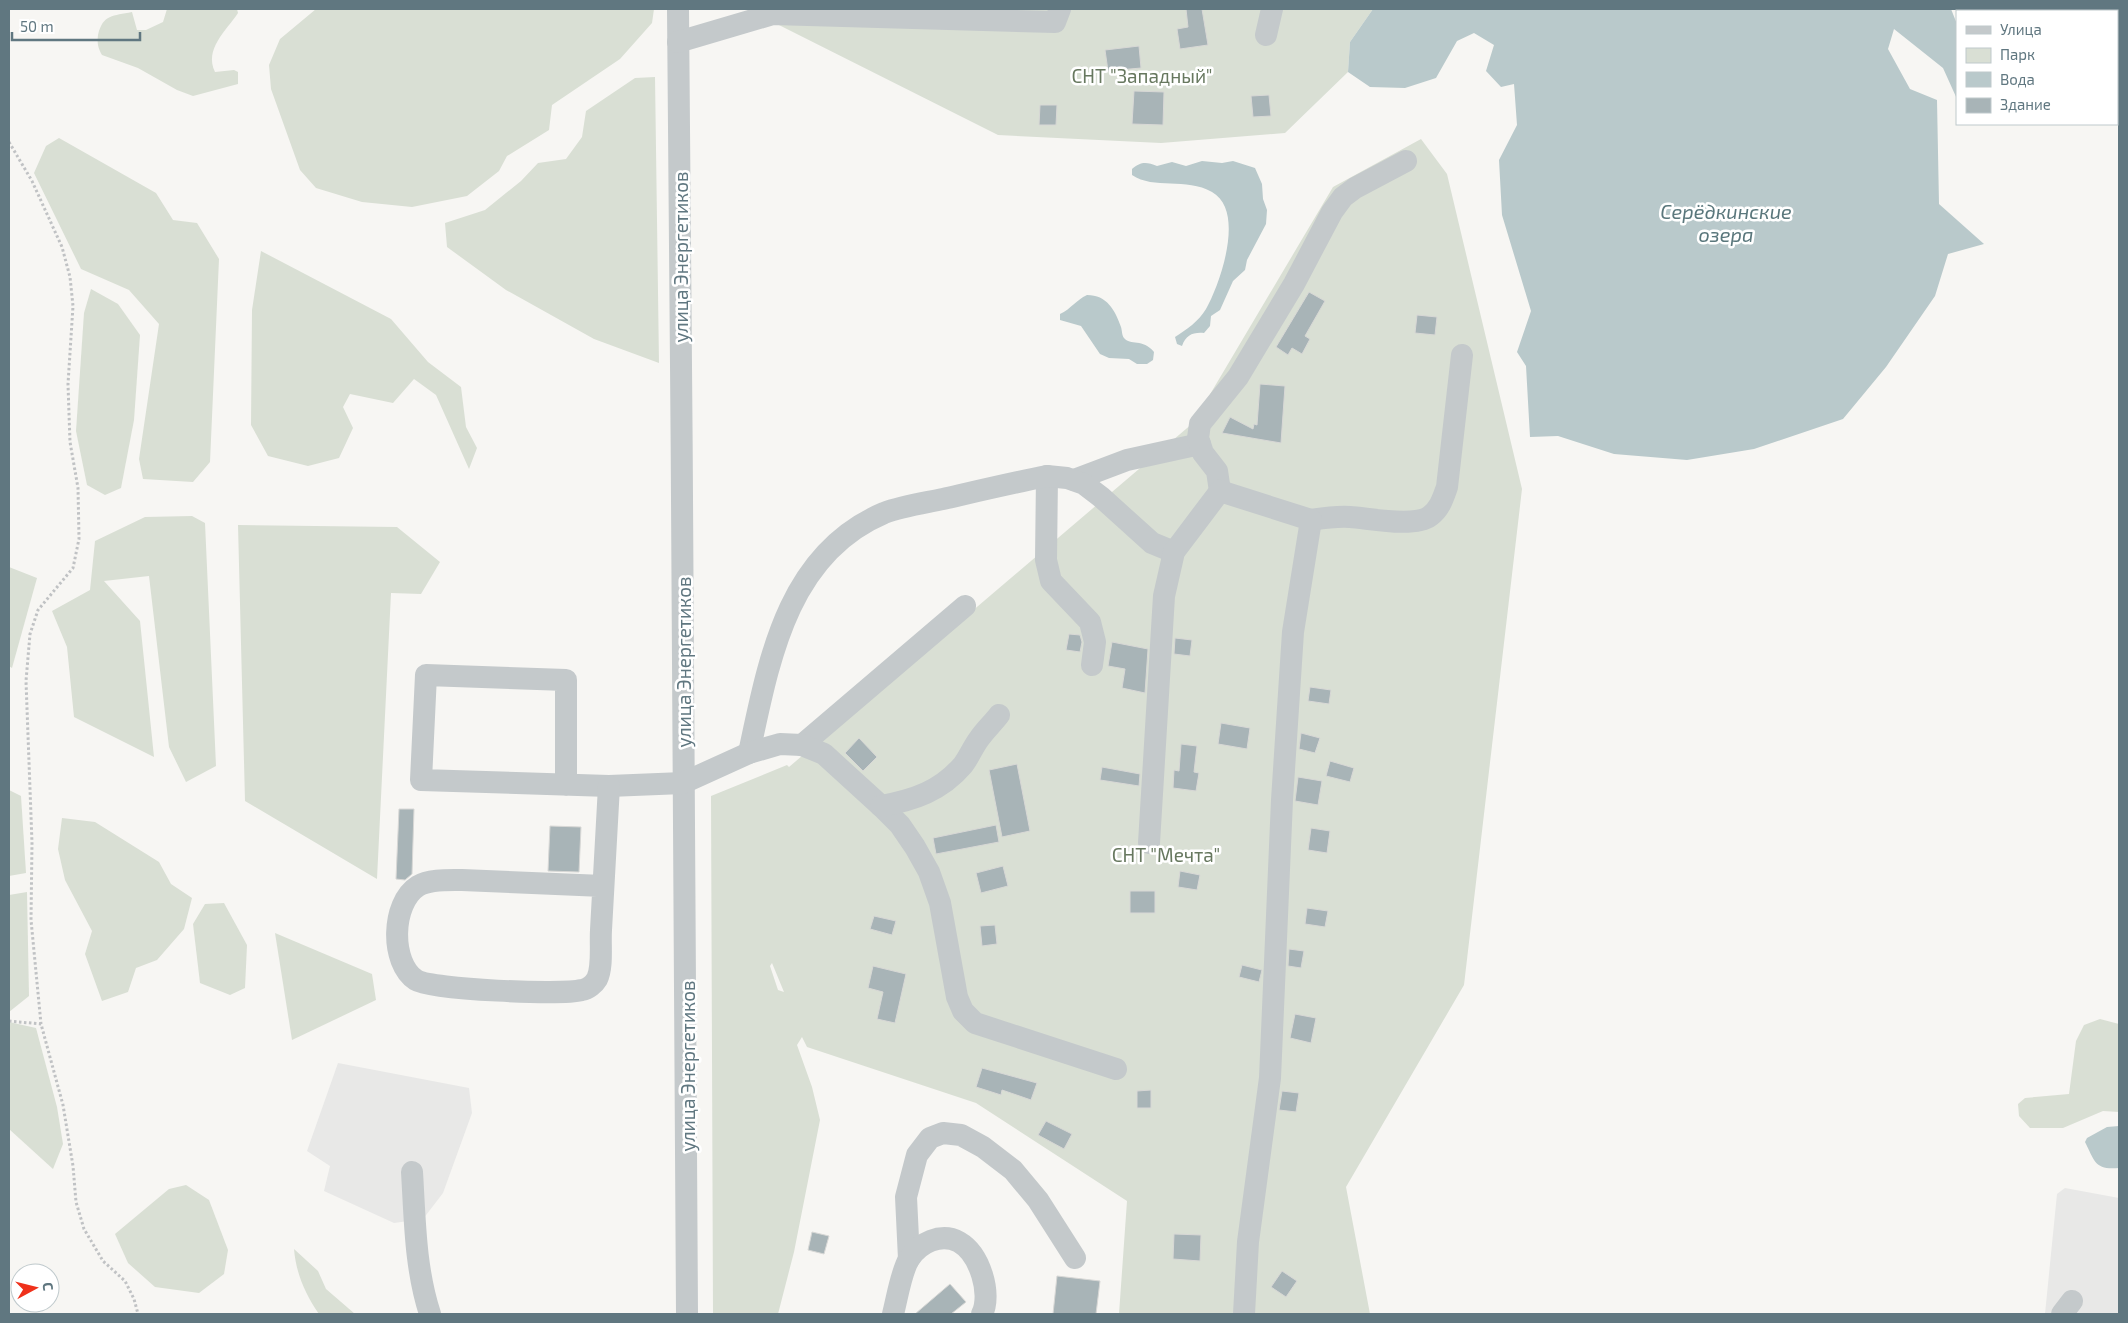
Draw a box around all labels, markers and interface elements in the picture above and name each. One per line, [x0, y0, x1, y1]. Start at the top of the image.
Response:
scale bar [12, 10, 140, 42]
legend [1956, 10, 2118, 125]
text: 50 m [20, 17, 54, 35]
text: Улица [2000, 20, 2042, 38]
text: Парк [2000, 45, 2035, 63]
park label: СНТ "Западный" [1071, 64, 1213, 87]
text: Вода [2000, 70, 2035, 88]
text: Здание [2000, 95, 2051, 113]
street label: улица Энергетиков [669, 171, 693, 343]
water label: Серёдкинские озера [1660, 199, 1792, 246]
street label: улица Энергетиков [672, 576, 696, 748]
park label: СНТ "Мечта" [1112, 843, 1220, 866]
street label: улица Энергетиков [676, 980, 700, 1152]
north arrow [10, 1263, 60, 1313]
text: С [39, 1281, 57, 1291]

